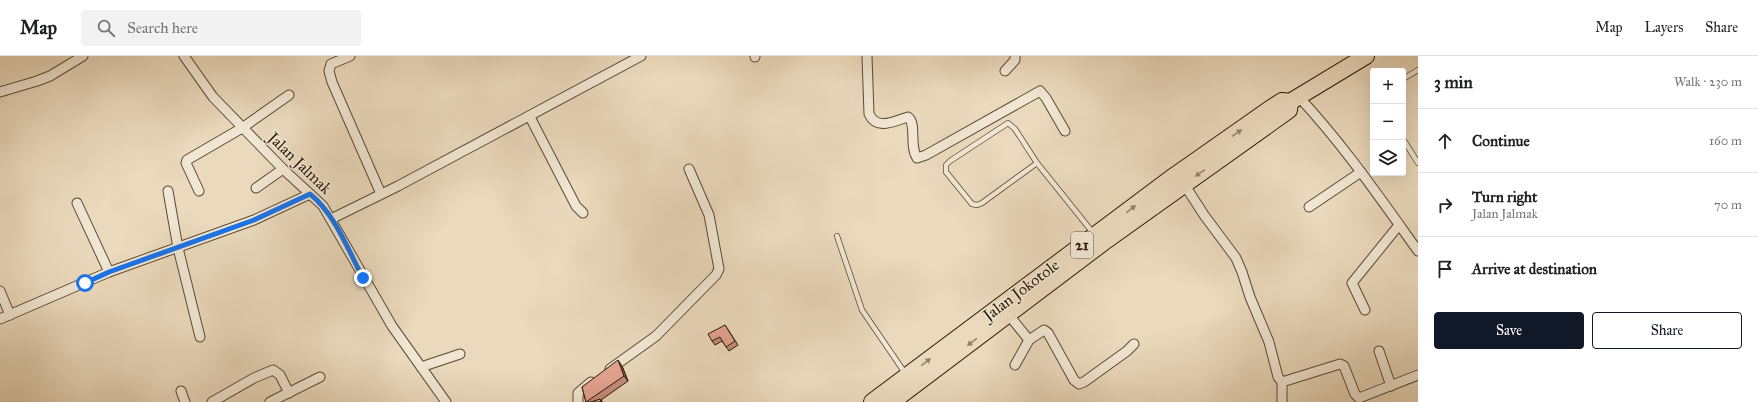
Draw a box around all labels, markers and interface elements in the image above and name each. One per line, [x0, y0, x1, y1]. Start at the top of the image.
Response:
search box [81, 10, 361, 46]
text: Map [20, 16, 57, 39]
icon: search [95, 17, 117, 39]
text: Search here [127, 19, 198, 37]
text: Map [1595, 19, 1623, 36]
text: Layers [1645, 19, 1683, 36]
text: Share [1705, 19, 1738, 36]
map controls [1370, 68, 1406, 176]
button: + [1370, 68, 1406, 104]
text: 3 min [1434, 72, 1473, 93]
text: Walk · 230 m [1674, 74, 1742, 90]
button: − [1370, 104, 1406, 140]
street label: Jalan Jalmak [262, 127, 336, 199]
one-way arrow [1231, 129, 1242, 137]
icon: ahead [1434, 130, 1456, 152]
text: Continue [1472, 132, 1530, 150]
text: 160 m [1709, 133, 1742, 149]
button: layers [1370, 140, 1406, 176]
one-way arrow [1195, 169, 1206, 177]
text: Turn right [1472, 188, 1537, 206]
icon: right [1434, 194, 1456, 216]
text: 70 m [1714, 197, 1742, 213]
one-way arrow [1125, 204, 1136, 213]
text: Jalan Jalmak [1472, 206, 1538, 222]
road number: 21 [1071, 232, 1093, 258]
street label: Jalan Jokotole [978, 255, 1064, 327]
icon: arrive [1434, 258, 1456, 280]
text: Arrive at destination [1472, 260, 1597, 278]
route end [354, 269, 372, 287]
route start [76, 274, 94, 292]
button: Save [1434, 312, 1584, 349]
button: Share [1592, 312, 1742, 349]
one-way arrow [966, 337, 977, 346]
one-way arrow [921, 358, 931, 366]

